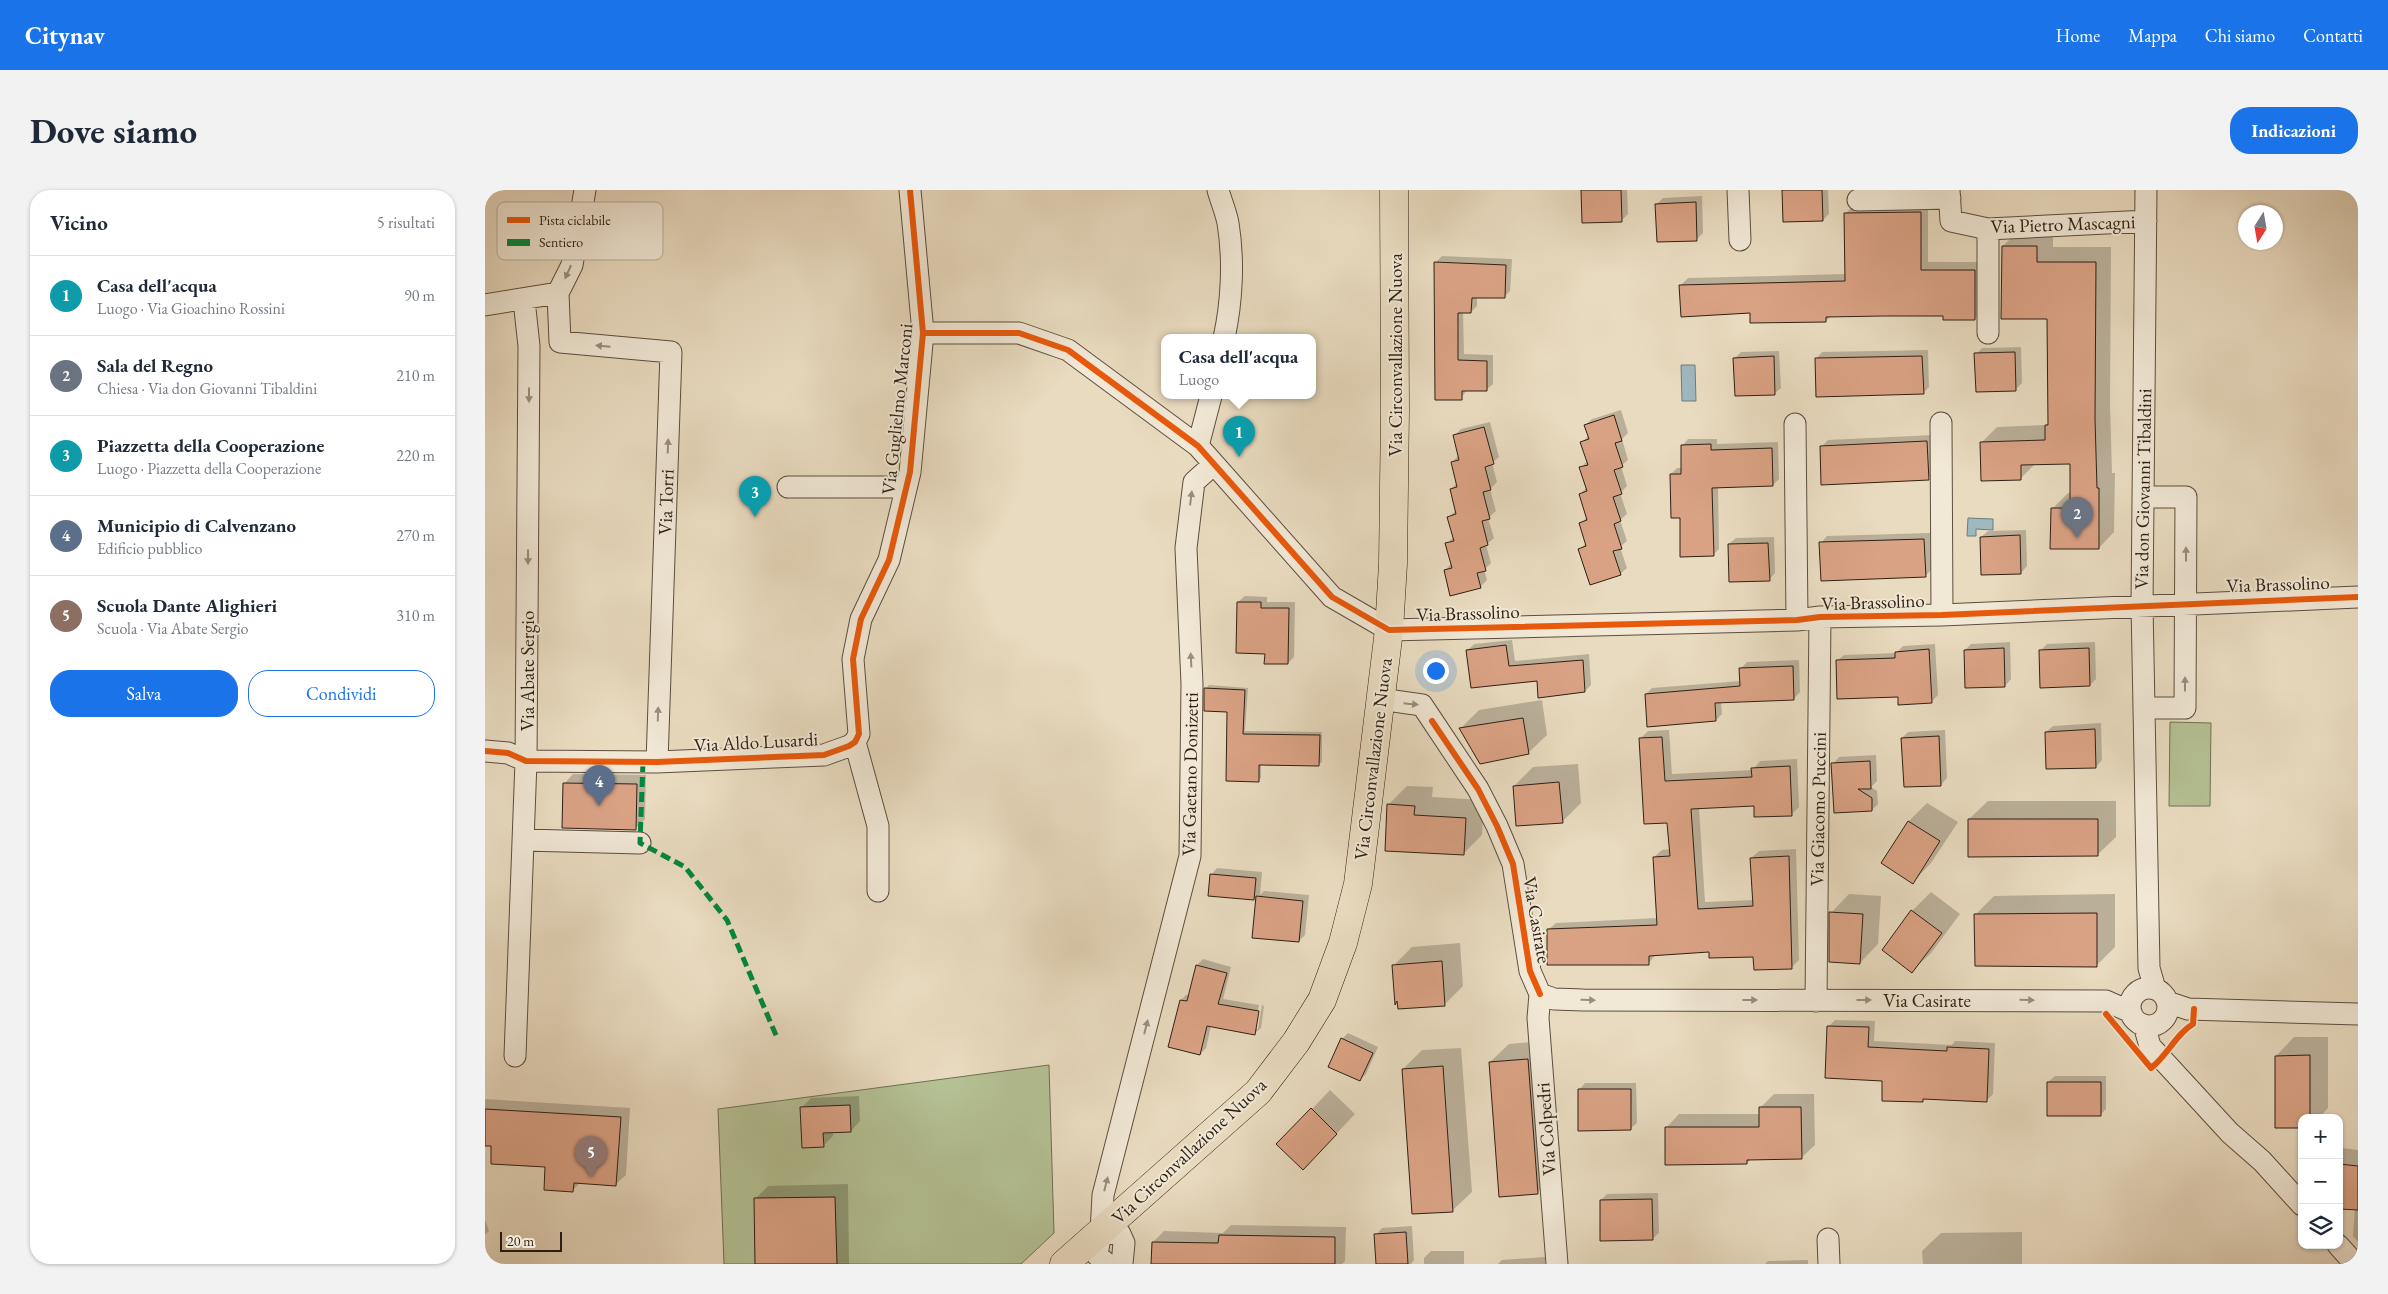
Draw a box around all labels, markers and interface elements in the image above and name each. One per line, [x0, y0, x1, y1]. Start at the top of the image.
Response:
text: Citynav [25, 20, 105, 51]
text: Home [2056, 24, 2100, 47]
text: Mappa [2128, 24, 2177, 47]
text: Chi siamo [2205, 24, 2275, 47]
text: Contatti [2303, 24, 2363, 47]
button: Indicazioni [2230, 107, 2358, 154]
text: Dove siamo [30, 108, 197, 153]
legend [497, 202, 663, 260]
north arrow [2238, 205, 2283, 250]
text: Vicino [50, 209, 108, 236]
street label: Via Pietro Mascagni [1990, 209, 2136, 239]
text: Pista ciclabile [539, 211, 611, 229]
text: 5 risultati [377, 212, 435, 233]
text: Sentiero [539, 233, 583, 251]
street label: Via Circonvallazione Nuova [1383, 253, 1408, 457]
one-way arrow [564, 265, 572, 279]
text: Casa dell'acqua [97, 273, 217, 298]
text: 1 [62, 285, 70, 306]
text: 90 m [404, 285, 435, 306]
text: Luogo · Via Gioachino Rossini [97, 298, 285, 319]
street label: Via Guglielmo Marconi [876, 322, 918, 496]
popup [1161, 334, 1316, 399]
one-way arrow [595, 341, 611, 349]
text: Casa dell'acqua [1179, 344, 1298, 369]
text: Sala del Regno [97, 353, 213, 378]
text: 2 [62, 365, 70, 386]
text: 210 m [396, 365, 435, 386]
text: Luogo [1179, 369, 1219, 390]
text: Chiesa · Via don Giovanni Tibaldini [97, 378, 317, 399]
one-way arrow [524, 387, 532, 403]
street label: Via don Giovanni Tibaldini [2129, 388, 2157, 590]
pin: 1 [1223, 416, 1255, 457]
text: Piazzetta della Cooperazione [97, 433, 324, 458]
one-way arrow [664, 438, 672, 454]
text: 3 [62, 445, 70, 466]
text: 220 m [396, 445, 435, 466]
text: Luogo · Piazzetta della Cooperazione [97, 458, 321, 479]
street label: Via Torri [652, 468, 680, 535]
pin: 3 [739, 476, 771, 517]
one-way arrow [1187, 489, 1195, 505]
pin: 2 [2061, 497, 2093, 538]
text: Municipio di Calvenzano [97, 513, 296, 538]
text: 4 [62, 525, 70, 546]
text: 270 m [396, 525, 435, 546]
text: Edificio pubblico [97, 538, 202, 559]
one-way arrow [2182, 546, 2190, 562]
one-way arrow [524, 550, 532, 566]
street label: Via Brassolino [2226, 570, 2330, 598]
street label: Via Brassolino [1821, 588, 1925, 616]
text: Scuola Dante Alighieri [97, 593, 277, 618]
street label: Via Brassolino [1416, 599, 1520, 627]
text: 5 [62, 605, 70, 626]
text: 310 m [396, 605, 435, 626]
street label: Via Abate Sergio [515, 611, 540, 731]
text: Scuola · Via Abate Sergio [97, 618, 249, 639]
one-way arrow [1187, 651, 1195, 667]
street label: Via Circonvallazione Nuova [1348, 656, 1398, 861]
your location [1423, 658, 1449, 684]
button: Salva [50, 670, 238, 717]
button: Condividi [248, 670, 435, 717]
one-way arrow [2181, 675, 2189, 691]
street label: Via Gaetano Donizetti [1176, 692, 1204, 856]
one-way arrow [1403, 700, 1419, 708]
one-way arrow [655, 706, 663, 722]
street label: Via Aldo Lusardi [693, 726, 819, 758]
street label: Via Giacomo Puccini [1804, 731, 1832, 886]
pin: 4 [583, 765, 615, 806]
street label: Via Casirate [1517, 875, 1557, 965]
street label: Via Casirate [1883, 988, 1971, 1013]
one-way arrow [1580, 996, 1596, 1004]
one-way arrow [1742, 996, 1758, 1004]
one-way arrow [1857, 996, 1873, 1004]
one-way arrow [2019, 996, 2035, 1004]
one-way arrow [1142, 1019, 1150, 1034]
street label: Via Circonvallazione Nuova [1106, 1072, 1272, 1230]
street label: Via Colpedri [1530, 1081, 1562, 1176]
map controls [2298, 1114, 2343, 1249]
button: + [2298, 1114, 2343, 1159]
pin: 5 [575, 1136, 607, 1177]
button: − [2298, 1159, 2343, 1204]
one-way arrow [1102, 1177, 1110, 1192]
button: layers [2298, 1204, 2343, 1249]
scale bar [500, 1229, 563, 1252]
text: 20 m [507, 1232, 534, 1250]

